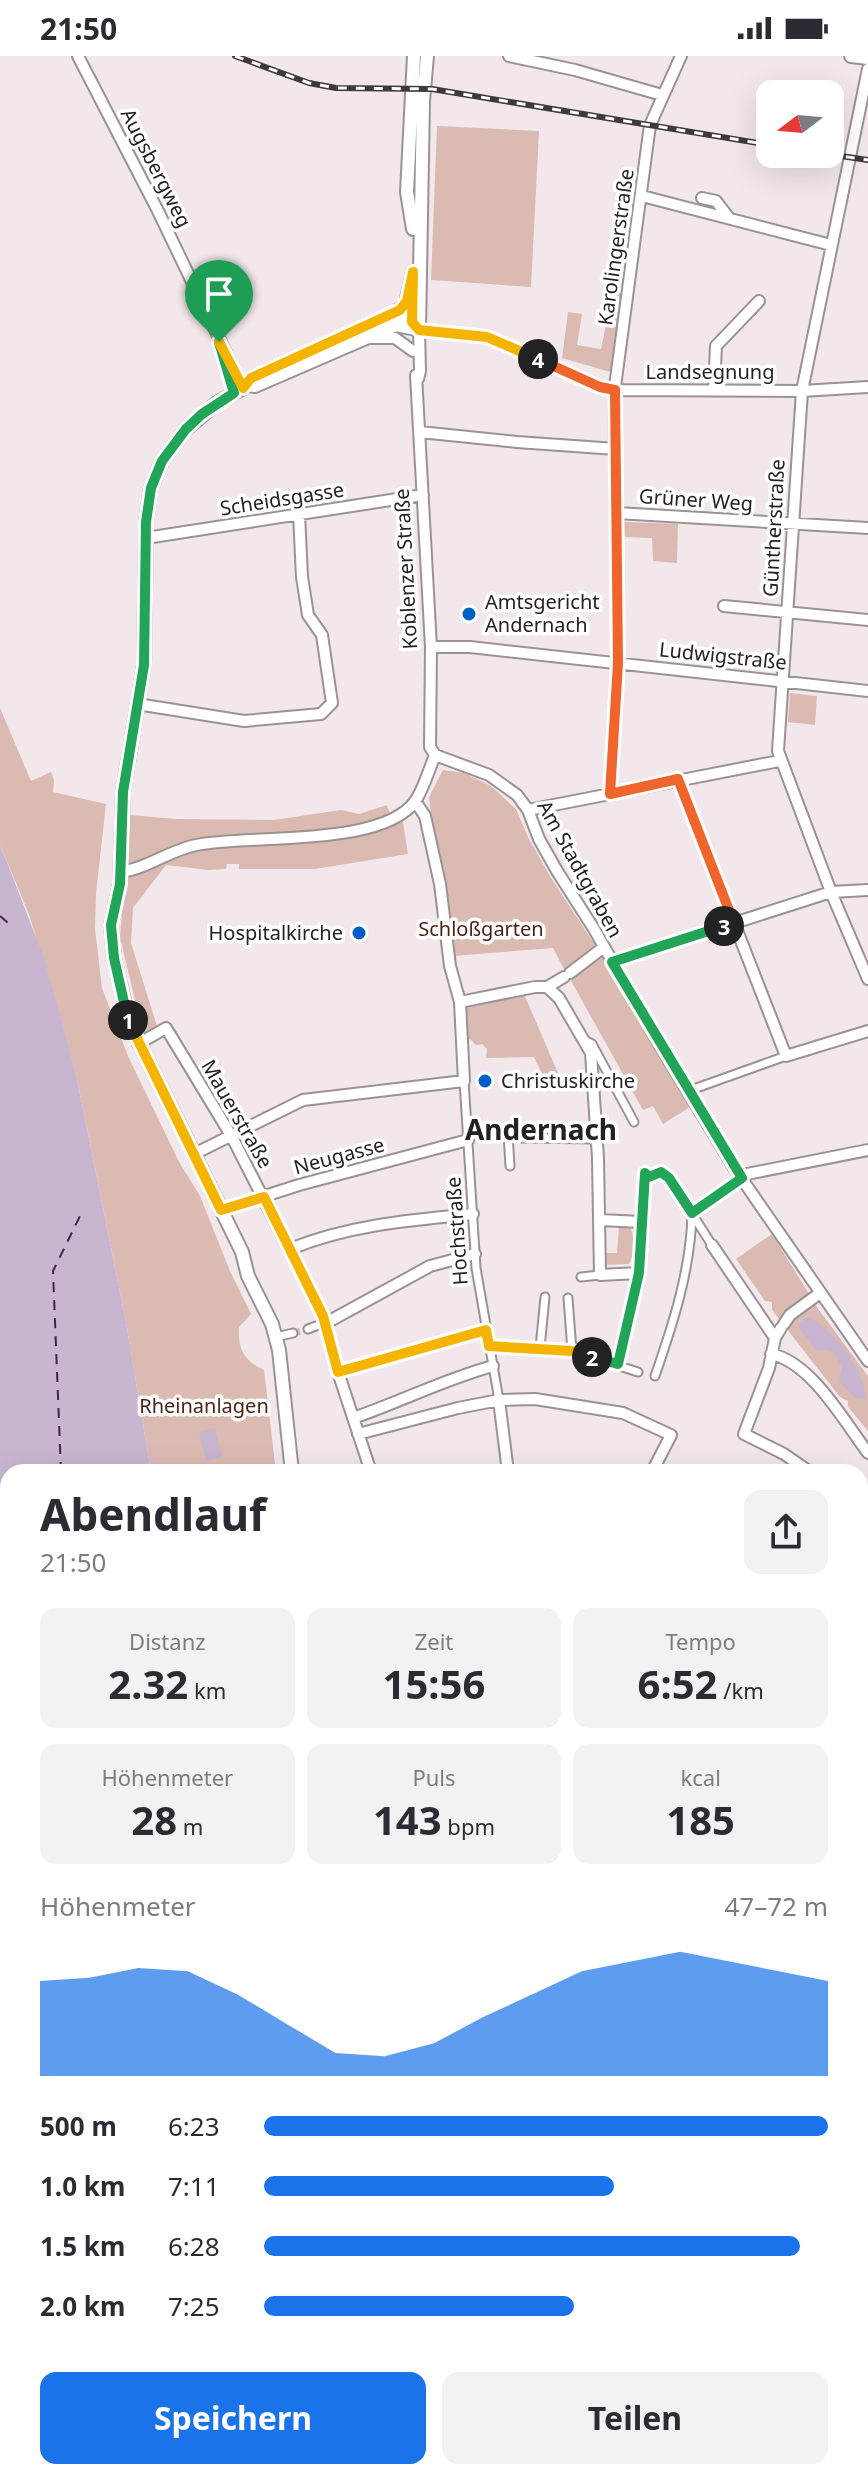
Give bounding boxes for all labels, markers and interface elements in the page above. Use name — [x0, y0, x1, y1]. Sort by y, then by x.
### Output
text: 21:50 — [40, 8, 117, 49]
north arrow — [756, 80, 844, 168]
map controls — [756, 80, 844, 168]
street label: Augsbergweg — [115, 104, 198, 232]
street label: Karolingerstraße — [591, 167, 640, 327]
pin — [185, 260, 253, 342]
icon: arrive — [197, 272, 241, 316]
pin: 4 — [518, 339, 558, 379]
text: 4 — [532, 344, 544, 374]
street label: Landsegnung — [646, 358, 774, 385]
street label: Güntherstraße — [756, 458, 791, 598]
street label: Scheidsgasse — [218, 475, 346, 522]
street label: Grüner Weg — [638, 482, 754, 517]
street label: Koblenzer Straße — [388, 488, 423, 650]
place label: Amtsgericht Andernach — [485, 588, 599, 638]
marker: Amtsgericht Andernach — [460, 605, 478, 623]
street label: Ludwigstraße — [658, 635, 788, 676]
street label: Am Stadtgraben — [532, 795, 629, 942]
pin: 3 — [704, 906, 744, 946]
text: 3 — [718, 911, 730, 941]
park label: Schloßgarten — [418, 915, 544, 942]
place label: Hospitalkirche — [209, 919, 343, 946]
marker: Hospitalkirche — [350, 924, 368, 942]
pin: 1 — [108, 1000, 148, 1040]
text: 1 — [122, 1005, 134, 1035]
street label: Mauerstraße — [195, 1055, 279, 1173]
place label: Christuskirche — [501, 1067, 635, 1094]
marker: Christuskirche — [476, 1072, 494, 1090]
district label: Andernach — [465, 1110, 617, 1148]
street label: Neugasse — [291, 1130, 387, 1181]
street label: Hochstraße — [439, 1176, 474, 1286]
pin: 2 — [572, 1337, 612, 1377]
text: 2 — [586, 1342, 598, 1372]
park label: Rheinanlagen — [139, 1392, 269, 1419]
text: Abendlauf — [40, 1484, 266, 1544]
button: share — [744, 1490, 828, 1574]
text: 21:50 — [40, 1544, 106, 1580]
text: Distanz — [129, 1626, 206, 1656]
text: Zeit — [415, 1626, 453, 1656]
text: Tempo — [665, 1626, 736, 1656]
text: 2.32 — [108, 1656, 188, 1711]
text: 15:56 — [383, 1656, 485, 1711]
text: 6:52 — [638, 1656, 717, 1711]
text: km — [188, 1675, 226, 1705]
text: /km — [717, 1675, 764, 1705]
text: Höhenmeter — [102, 1762, 233, 1792]
text: Puls — [412, 1762, 456, 1792]
text: kcal — [681, 1762, 721, 1792]
text: 28 — [131, 1792, 177, 1847]
text: 143 — [373, 1792, 442, 1847]
text: 185 — [666, 1792, 735, 1847]
text: m — [177, 1811, 203, 1841]
text: bpm — [442, 1811, 495, 1841]
text: Höhenmeter — [40, 1888, 196, 1924]
text: 47–72 m — [724, 1888, 828, 1924]
text: 500 m — [40, 2108, 117, 2144]
text: 6:23 — [168, 2108, 220, 2144]
text: 1.0 km — [40, 2168, 125, 2204]
text: 7:11 — [168, 2168, 220, 2204]
text: 1.5 km — [40, 2228, 125, 2264]
text: 6:28 — [168, 2228, 220, 2264]
text: 2.0 km — [40, 2288, 125, 2324]
text: 7:25 — [168, 2288, 220, 2324]
button: Speichern — [40, 2372, 426, 2464]
button: Teilen — [442, 2372, 828, 2464]

